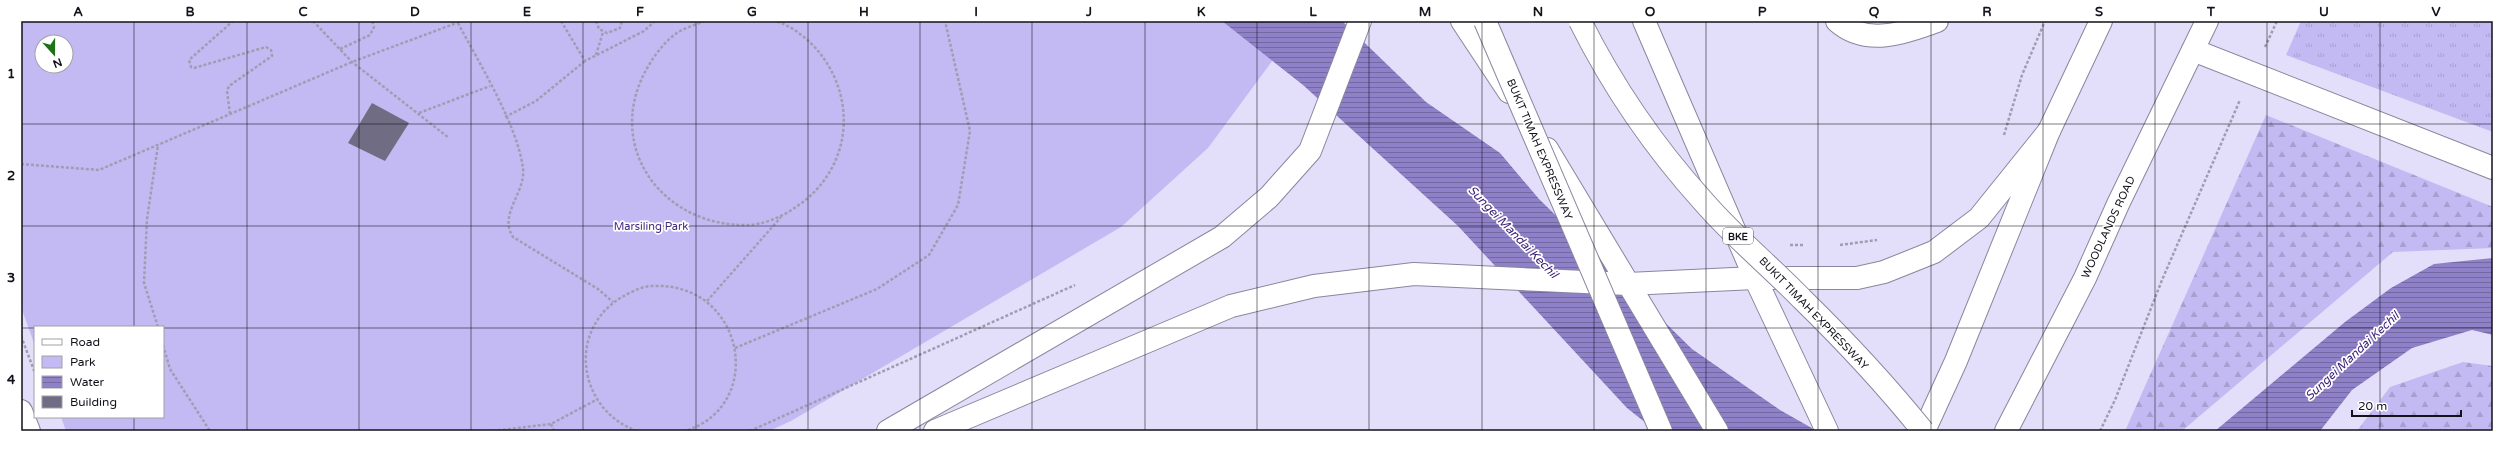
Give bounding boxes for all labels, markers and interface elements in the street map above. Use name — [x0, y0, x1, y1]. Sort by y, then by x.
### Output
text: A — [73, 4, 83, 20]
text: B — [185, 4, 195, 20]
text: C — [298, 4, 308, 20]
text: D — [410, 4, 420, 20]
text: E — [523, 4, 531, 20]
text: F — [636, 4, 644, 20]
text: G — [747, 4, 757, 20]
text: H — [859, 4, 869, 20]
text: I — [974, 4, 978, 20]
text: J — [1085, 4, 1092, 20]
text: K — [1197, 4, 1206, 20]
text: L — [1309, 4, 1317, 20]
text: M — [1419, 4, 1431, 20]
text: N — [1533, 4, 1543, 20]
text: O — [1645, 4, 1656, 20]
text: P — [1758, 4, 1767, 20]
text: Q — [1869, 4, 1880, 20]
text: R — [1982, 4, 1992, 20]
text: S — [2095, 4, 2103, 20]
text: T — [2206, 4, 2216, 20]
text: U — [2319, 4, 2329, 20]
text: V — [2431, 4, 2441, 20]
north arrow — [34, 34, 74, 74]
text: N — [51, 55, 64, 71]
text: 1 — [7, 66, 15, 82]
street label: BUKIT TIMAH EXPRESSWAY — [1504, 77, 1575, 222]
text: 2 — [7, 168, 15, 184]
street label: WOODLANDS ROAD — [2079, 174, 2138, 280]
water label: Sungei Mandai Kechil — [1465, 183, 1562, 283]
park label: Marsiling Park — [614, 220, 688, 233]
road number: BKE — [1723, 228, 1753, 244]
street label: BUKIT TIMAH EXPRESSWAY — [1756, 254, 1871, 372]
text: 3 — [7, 270, 15, 286]
water label: Sungei Mandai Kechil — [2302, 308, 2403, 403]
legend — [34, 326, 164, 418]
text: Road — [70, 335, 100, 349]
text: Park — [70, 355, 96, 369]
text: 4 — [7, 372, 16, 388]
text: Water — [70, 375, 105, 389]
scale bar — [2352, 392, 2461, 418]
text: Building — [70, 395, 117, 409]
text: 20 m — [2358, 399, 2387, 413]

